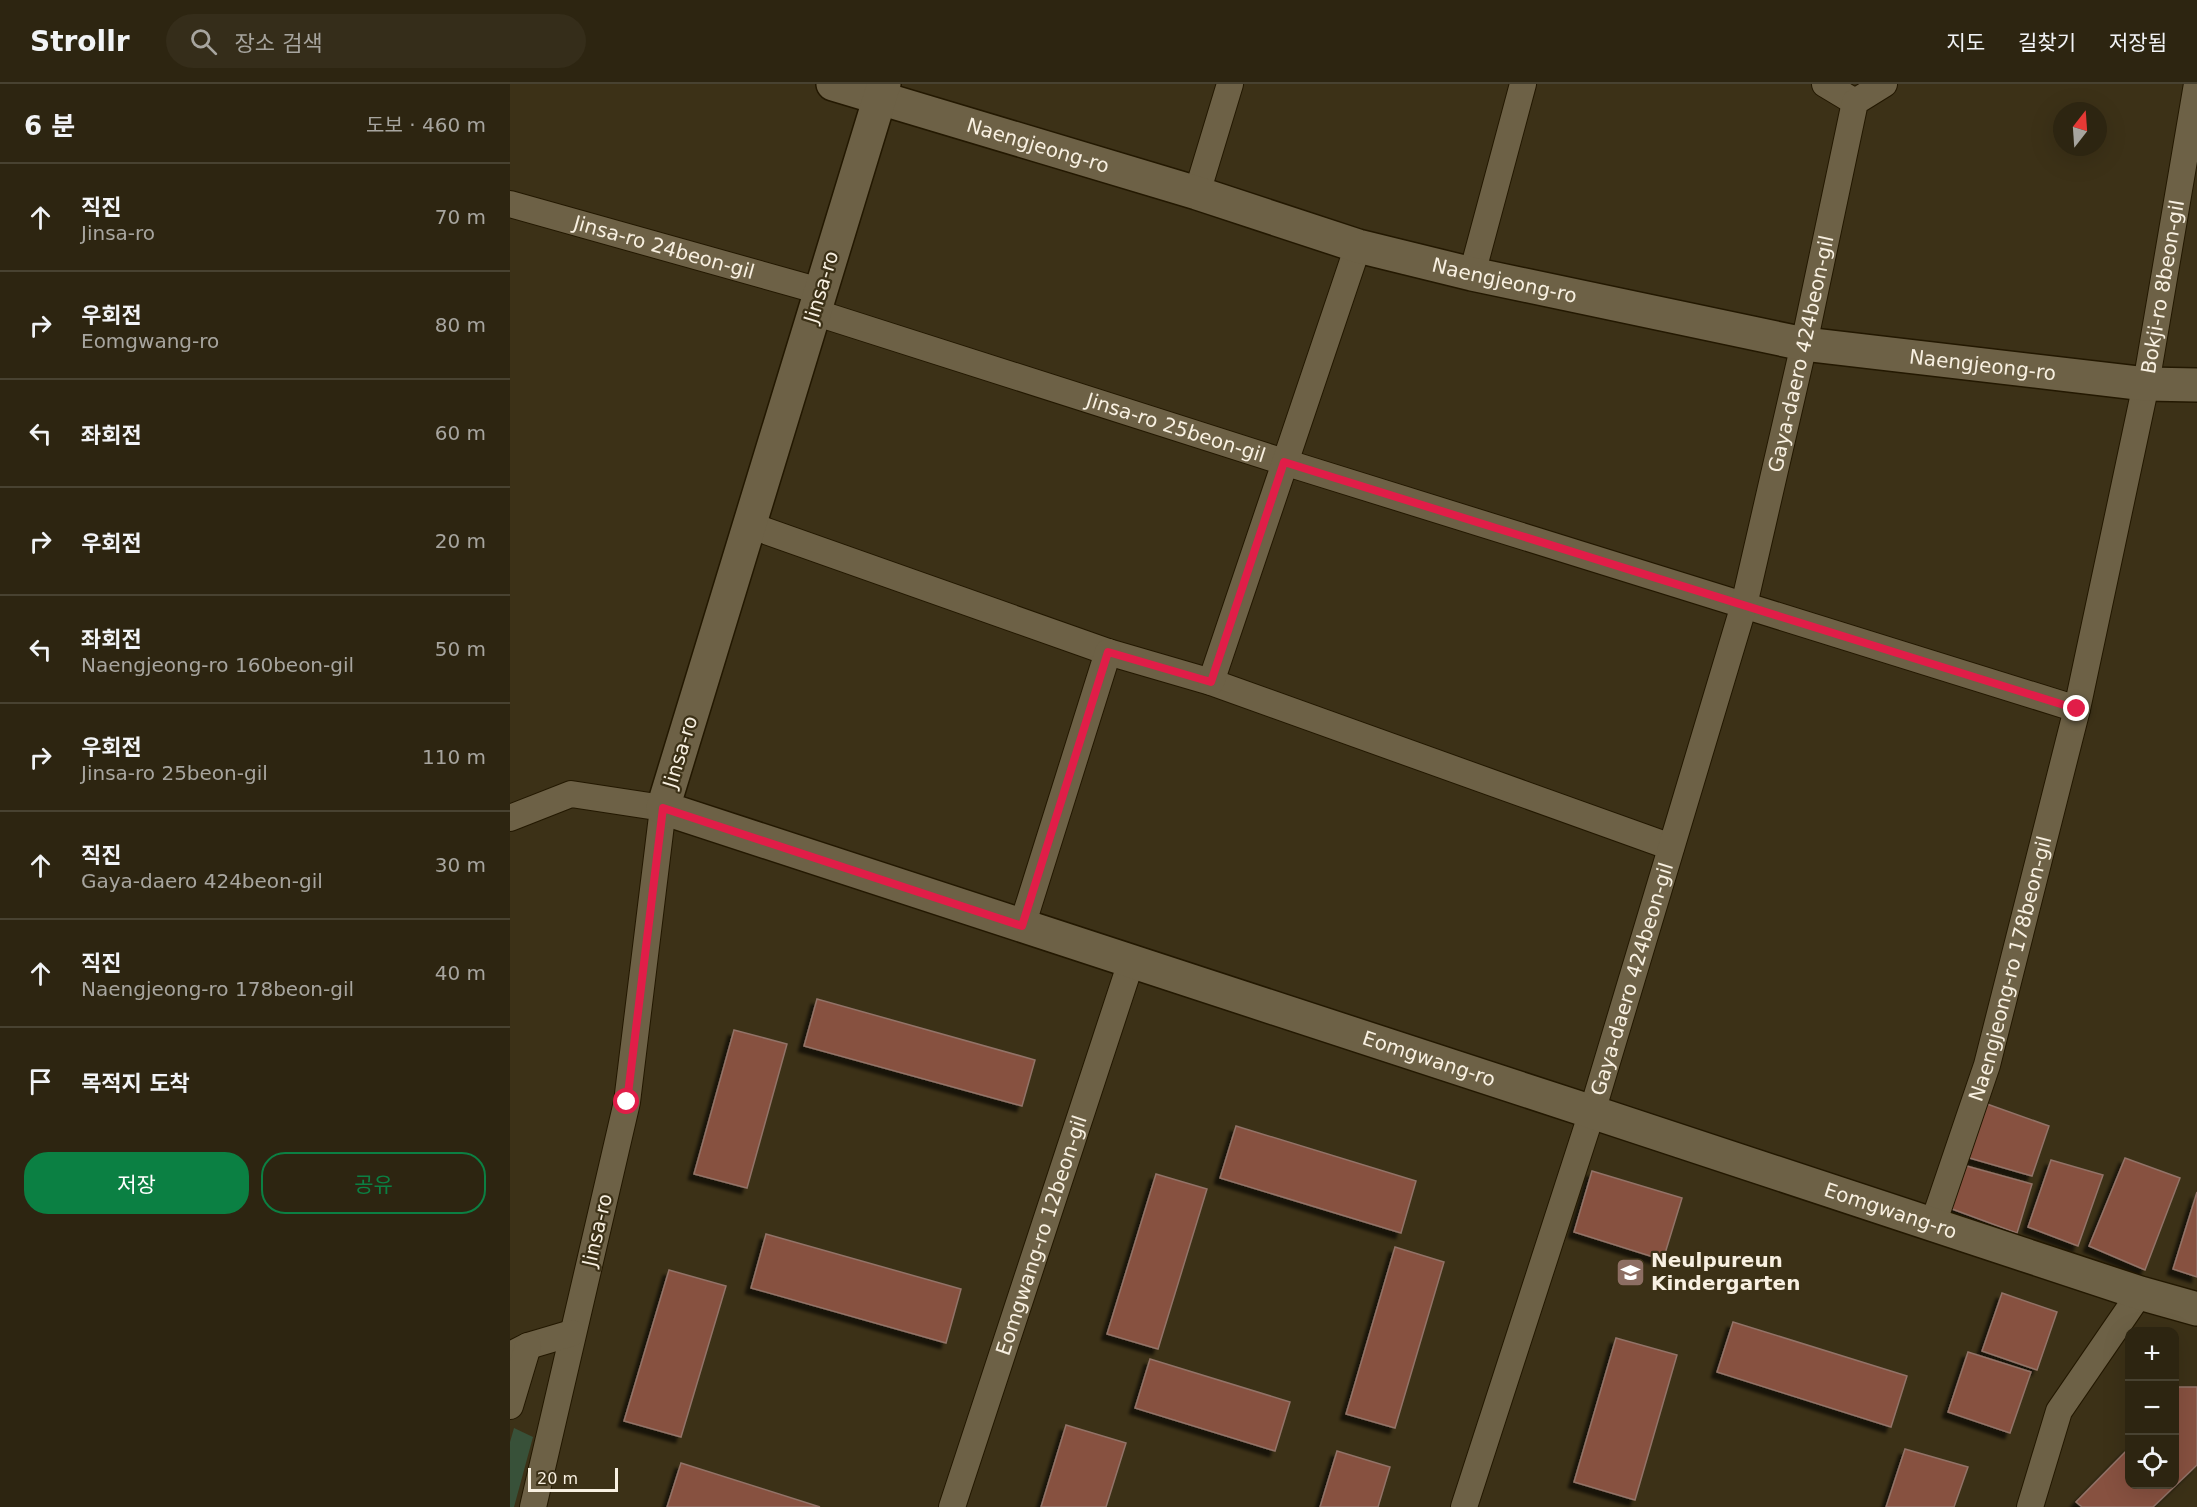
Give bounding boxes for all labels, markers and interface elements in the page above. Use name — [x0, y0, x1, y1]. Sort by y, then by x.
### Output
search box — [166, 14, 586, 68]
text: Strollr — [30, 25, 130, 58]
icon: search — [187, 25, 220, 58]
text: 장소 검색 — [235, 31, 323, 56]
text: 지도 — [1946, 31, 1985, 55]
text: 길찾기 — [2018, 31, 2076, 55]
text: 저장됨 — [2109, 31, 2167, 55]
north arrow — [2053, 102, 2107, 156]
text: 6 분 — [24, 111, 75, 141]
text: 도보 · 460 m — [366, 113, 486, 137]
street label: Naengjeong-ro — [964, 113, 1112, 178]
text: 직진 — [81, 195, 121, 220]
street label: Bokji-ro 8beon-gil — [2136, 198, 2189, 376]
icon: ahead — [24, 201, 57, 234]
text: 70 m — [435, 205, 486, 229]
street label: Jinsa-ro 24beon-gil — [569, 210, 757, 284]
text: Jinsa-ro — [81, 221, 155, 245]
street label: Gaya-daero 424beon-gil — [1763, 233, 1839, 475]
street label: Jinsa-ro — [798, 248, 843, 328]
street label: Naengjeong-ro — [1430, 253, 1579, 308]
text: 우회전 — [81, 303, 142, 328]
icon: right — [24, 309, 57, 342]
text: 80 m — [435, 313, 486, 337]
text: Eomgwang-ro — [81, 329, 219, 353]
street label: Naengjeong-ro — [1908, 344, 2057, 385]
street label: Jinsa-ro 25beon-gil — [1081, 387, 1269, 467]
icon: left — [24, 417, 57, 450]
text: 60 m — [435, 421, 486, 445]
text: 좌회전 — [81, 423, 142, 448]
icon: right — [24, 525, 57, 558]
text: 20 m — [435, 529, 486, 553]
text: 우회전 — [81, 531, 142, 556]
text: 좌회전 — [81, 627, 142, 652]
icon: left — [24, 633, 57, 666]
text: 50 m — [435, 637, 486, 661]
text: Naengjeong-ro 160beon-gil — [81, 653, 354, 677]
route end — [2063, 695, 2089, 721]
street label: Jinsa-ro — [657, 713, 702, 793]
text: 우회전 — [81, 735, 142, 760]
icon: right — [24, 741, 57, 774]
text: 110 m — [422, 745, 486, 769]
text: Jinsa-ro 25beon-gil — [81, 761, 268, 785]
street label: Naengjeong-ro 178beon-gil — [1964, 834, 2056, 1104]
text: 직진 — [81, 843, 121, 868]
icon: ahead — [24, 849, 57, 882]
text: 30 m — [435, 853, 486, 877]
street label: Gaya-daero 424beon-gil — [1586, 860, 1678, 1098]
text: Gaya-daero 424beon-gil — [81, 869, 323, 893]
text: 직진 — [81, 951, 121, 976]
icon: ahead — [24, 957, 57, 990]
text: 40 m — [435, 961, 486, 985]
text: Naengjeong-ro 178beon-gil — [81, 977, 354, 1001]
street label: Eomgwang-ro — [1360, 1026, 1499, 1092]
icon: arrive — [24, 1065, 57, 1098]
text: 목적지 도착 — [81, 1071, 190, 1096]
route start — [613, 1088, 639, 1114]
street label: Eomgwang-ro 12beon-gil — [991, 1112, 1092, 1358]
button: 저장 — [24, 1152, 249, 1214]
button: 공유 — [261, 1152, 486, 1214]
street label: Eomgwang-ro — [1821, 1178, 1960, 1244]
street label: Jinsa-ro — [577, 1191, 617, 1271]
place label: Neulpureun Kindergarten — [1651, 1248, 1800, 1295]
school or university icon: Neulpureun Kindergarten — [1614, 1256, 1646, 1288]
map controls — [2125, 1327, 2179, 1489]
button: + — [2125, 1327, 2179, 1381]
button: − — [2125, 1381, 2179, 1435]
button: locate — [2125, 1435, 2179, 1489]
scale bar — [528, 1465, 618, 1492]
text: 20 m — [537, 1469, 578, 1488]

